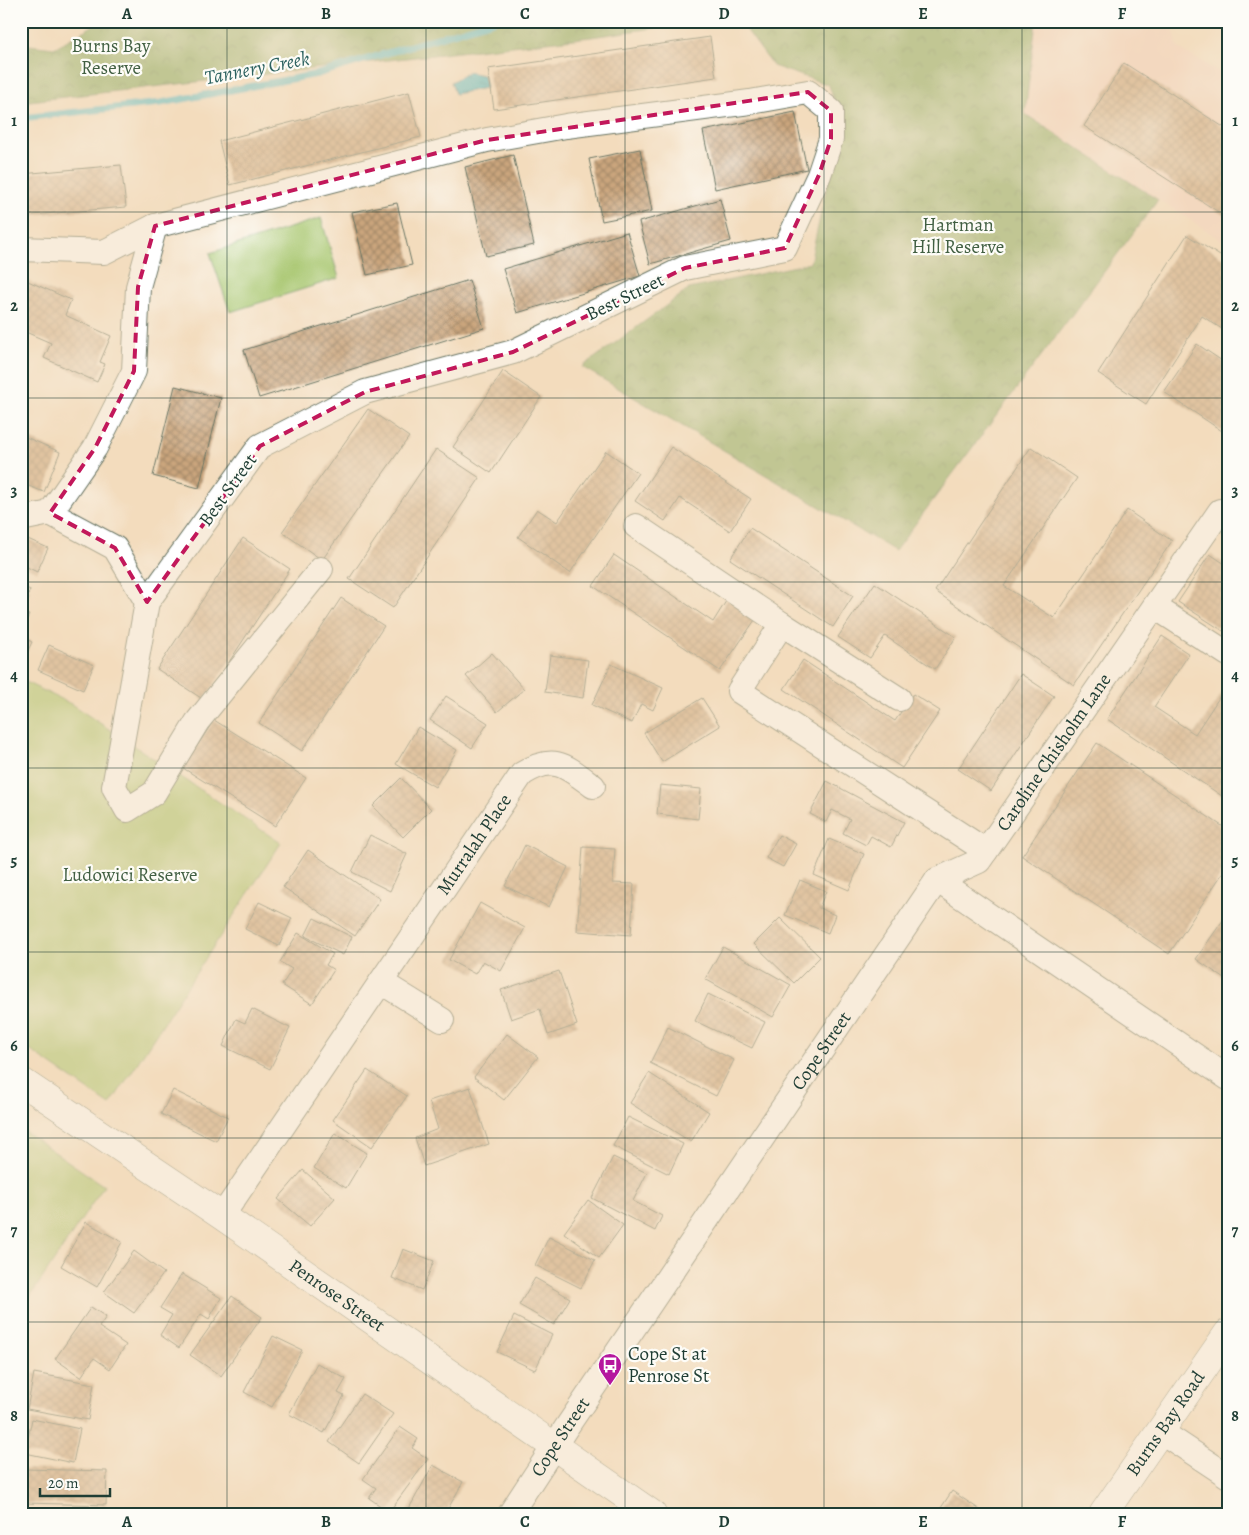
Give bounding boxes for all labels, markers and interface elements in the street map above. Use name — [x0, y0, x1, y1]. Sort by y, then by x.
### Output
text: A — [121, 3, 133, 25]
text: B — [321, 3, 331, 25]
text: C — [520, 3, 530, 25]
text: D — [718, 3, 730, 25]
text: E — [918, 3, 928, 25]
text: F — [1118, 3, 1127, 25]
park label: Burns Bay Reserve — [71, 33, 151, 81]
water label: Tannery Creek — [202, 45, 312, 91]
text: 1 — [11, 110, 17, 132]
text: 1 — [1232, 110, 1238, 132]
park label: Hartman Hill Reserve — [912, 212, 1004, 260]
street label: Best Street — [582, 267, 668, 327]
text: 2 — [10, 295, 18, 317]
text: 2 — [1231, 295, 1239, 317]
street label: Best Street — [193, 448, 263, 532]
text: 3 — [11, 480, 18, 502]
text: 3 — [1232, 480, 1239, 502]
text: 4 — [10, 665, 18, 687]
text: 4 — [1231, 665, 1239, 687]
street label: Caroline Chisholm Lane — [990, 668, 1117, 836]
street label: Murralah Place — [431, 789, 518, 900]
text: 5 — [11, 850, 18, 872]
text: 5 — [1232, 850, 1239, 872]
park label: Ludowici Reserve — [62, 862, 198, 888]
street label: Cope Street — [785, 1006, 857, 1095]
text: 6 — [10, 1035, 18, 1057]
text: 6 — [1231, 1035, 1239, 1057]
text: 7 — [11, 1220, 18, 1242]
text: 7 — [1232, 1220, 1239, 1242]
street label: Penrose Street — [284, 1253, 390, 1338]
place label: Cope St at Penrose St — [628, 1341, 709, 1389]
bus stop icon: Cope St at Penrose St — [597, 1352, 623, 1386]
street label: Burns Bay Road — [1120, 1365, 1211, 1481]
street label: Cope Street — [525, 1392, 596, 1482]
text: 8 — [10, 1405, 18, 1427]
text: 8 — [1231, 1405, 1239, 1427]
scale bar — [40, 1465, 110, 1497]
text: 20 m — [48, 1473, 79, 1493]
text: A — [121, 1511, 133, 1533]
text: B — [321, 1511, 331, 1533]
text: C — [520, 1511, 530, 1533]
text: D — [718, 1511, 730, 1533]
text: E — [918, 1511, 928, 1533]
text: F — [1118, 1511, 1127, 1533]

